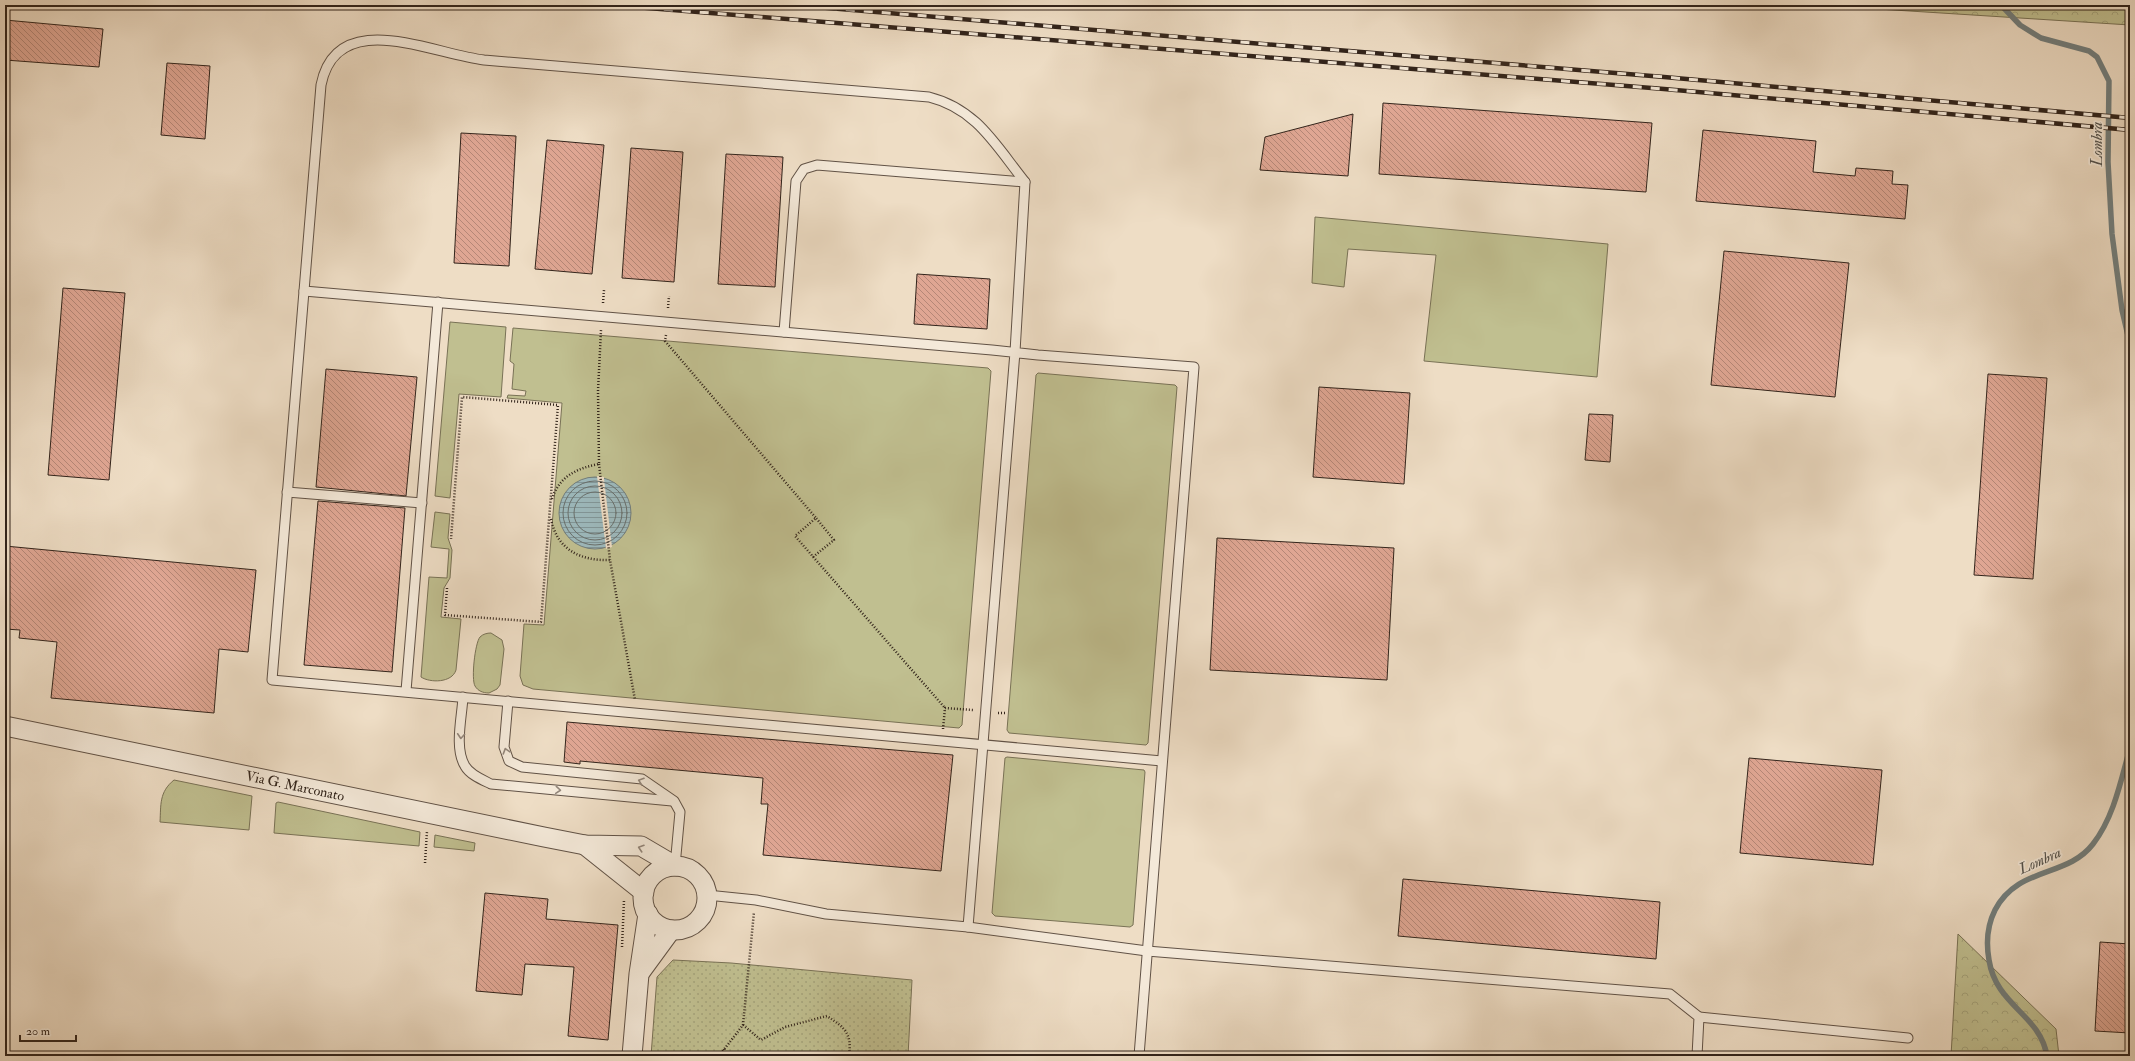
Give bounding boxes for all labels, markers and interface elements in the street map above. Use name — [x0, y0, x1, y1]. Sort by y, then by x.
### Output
water label: Lombra — [2088, 122, 2107, 167]
one-way arrow — [456, 733, 465, 739]
one-way arrow — [502, 748, 511, 755]
street label: Via G. Marconato — [244, 767, 346, 805]
one-way arrow — [637, 777, 644, 786]
one-way arrow — [555, 786, 561, 795]
water label: Lombra — [2015, 843, 2064, 879]
one-way arrow — [638, 844, 645, 853]
scale bar — [20, 1017, 76, 1043]
text: 20 m — [26, 1024, 51, 1039]

